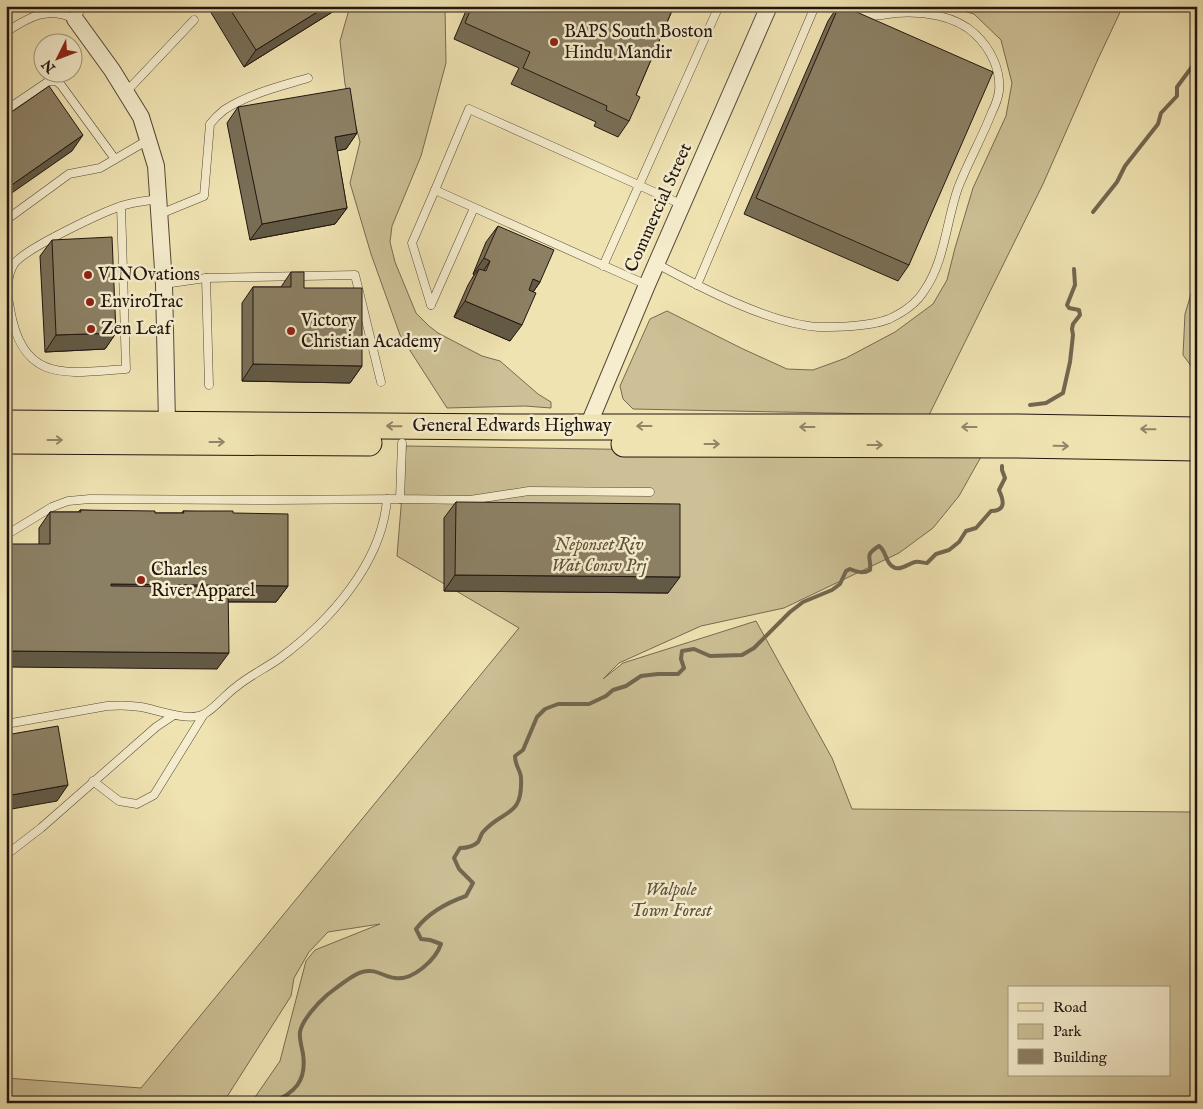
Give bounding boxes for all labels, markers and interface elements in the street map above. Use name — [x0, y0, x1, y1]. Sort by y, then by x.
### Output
place label: BAPS South Boston Hindu Mandir — [564, 21, 713, 65]
north arrow — [32, 32, 82, 82]
marker: BAPS South Boston Hindu Mandir — [548, 36, 560, 48]
text: N — [38, 56, 60, 77]
street label: Commercial Street — [620, 140, 698, 276]
place label: VINOvations — [97, 264, 200, 287]
marker: VINOvations — [82, 269, 94, 281]
place label: EnviroTrac — [100, 291, 183, 314]
marker: EnviroTrac — [84, 296, 96, 308]
place label: Victory Christian Academy — [300, 310, 442, 354]
place label: Zen Leaf — [101, 318, 174, 341]
marker: Zen Leaf — [85, 323, 97, 335]
marker: Victory Christian Academy — [285, 325, 297, 337]
street label: General Edwards Highway — [412, 415, 612, 438]
one-way arrow — [387, 421, 403, 431]
one-way arrow — [637, 421, 653, 431]
one-way arrow — [799, 422, 816, 432]
one-way arrow — [962, 422, 978, 432]
one-way arrow — [1140, 424, 1156, 434]
one-way arrow — [46, 435, 63, 445]
one-way arrow — [209, 437, 225, 447]
one-way arrow — [704, 439, 720, 449]
one-way arrow — [867, 440, 883, 449]
one-way arrow — [1053, 441, 1069, 451]
park label: Neponset Riv Wat Consv Prj — [551, 534, 649, 578]
place label: Charles River Apparel — [151, 559, 255, 603]
marker: Charles River Apparel — [135, 574, 147, 586]
park label: Walpole Town Forest — [630, 879, 713, 923]
legend — [1008, 986, 1170, 1076]
text: Road — [1053, 998, 1088, 1017]
text: Park — [1053, 1022, 1083, 1041]
text: Building — [1053, 1048, 1108, 1067]

